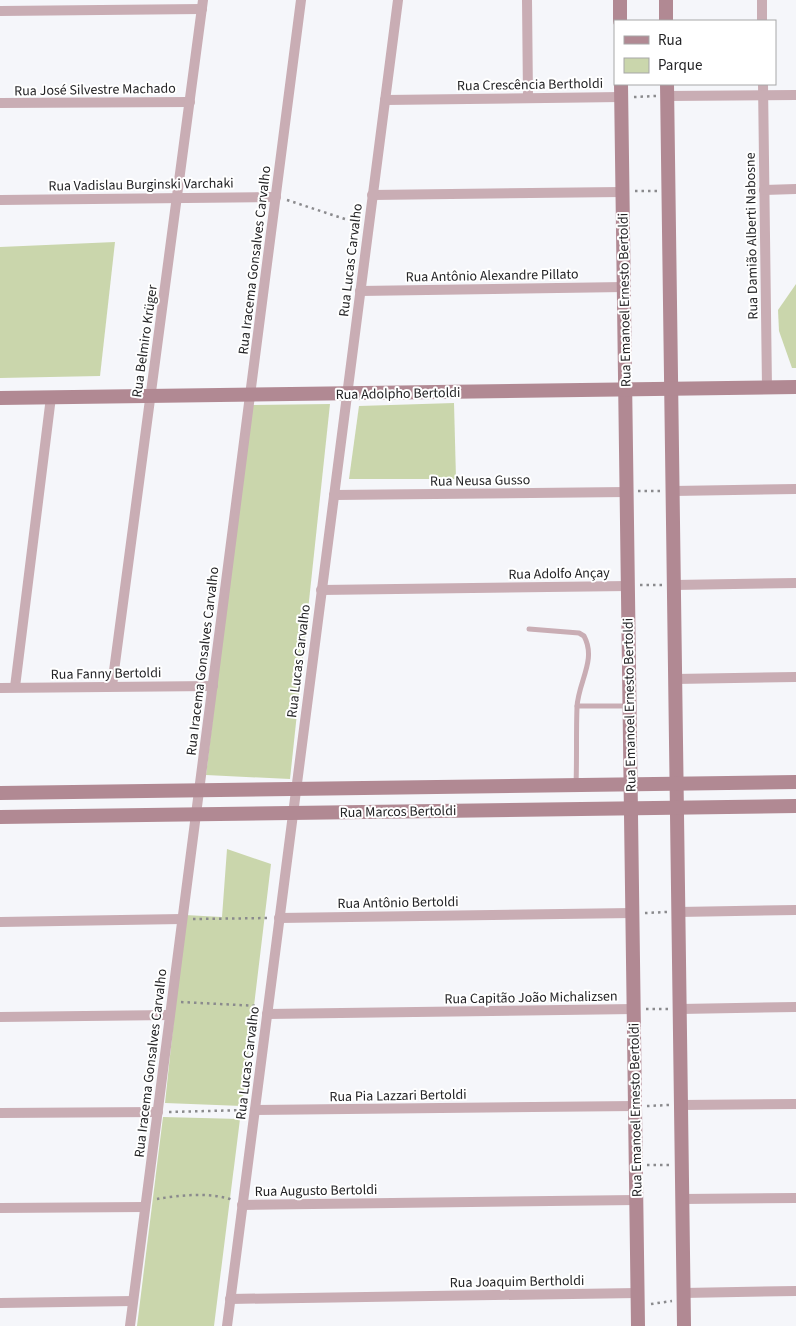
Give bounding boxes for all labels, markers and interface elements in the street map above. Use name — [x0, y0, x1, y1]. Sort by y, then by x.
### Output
legend — [614, 20, 776, 85]
text: Rua — [658, 30, 682, 51]
text: Parque — [658, 55, 702, 76]
street label: Rua Crescência Bertholdi — [457, 74, 603, 96]
street label: Rua José Silvestre Machado — [14, 79, 176, 101]
street label: Rua Damião Alberti Nabosne — [741, 152, 763, 320]
street label: Rua Iracema Gonsalves Carvalho — [233, 165, 276, 356]
street label: Rua Vadislau Burginski Varchaki — [48, 173, 234, 197]
street label: Rua Lucas Carvalho — [334, 202, 368, 318]
street label: Rua Emanoel Ernesto Bertoldi — [613, 213, 637, 387]
street label: Rua Antônio Alexandre Pillato — [405, 264, 579, 288]
street label: Rua Belmiro Krüger — [127, 283, 163, 399]
street label: Rua Adolpho Bertoldi — [336, 383, 461, 405]
street label: Rua Neusa Gusso — [430, 470, 530, 492]
street label: Rua Adolfo Ançay — [508, 563, 610, 585]
street label: Rua Iracema Gonsalves Carvalho — [181, 566, 224, 757]
street label: Rua Lucas Carvalho — [282, 603, 316, 719]
street label: Rua Emanoel Ernesto Bertoldi — [618, 618, 642, 792]
street label: Rua Fanny Bertoldi — [51, 663, 161, 685]
street label: Rua Marcos Bertoldi — [340, 801, 457, 823]
street label: Rua Antônio Bertoldi — [337, 892, 459, 914]
street label: Rua Iracema Gonsalves Carvalho — [129, 968, 172, 1159]
street label: Rua Capitão João Michalizsen — [444, 986, 618, 1010]
street label: Rua Lucas Carvalho — [231, 1005, 265, 1121]
street label: Rua Emanoel Ernesto Bertoldi — [624, 1023, 648, 1197]
street label: Rua Pia Lazzari Bertoldi — [329, 1085, 467, 1107]
street label: Rua Augusto Bertoldi — [255, 1180, 378, 1202]
street label: Rua Joaquim Bertholdi — [450, 1271, 584, 1293]

